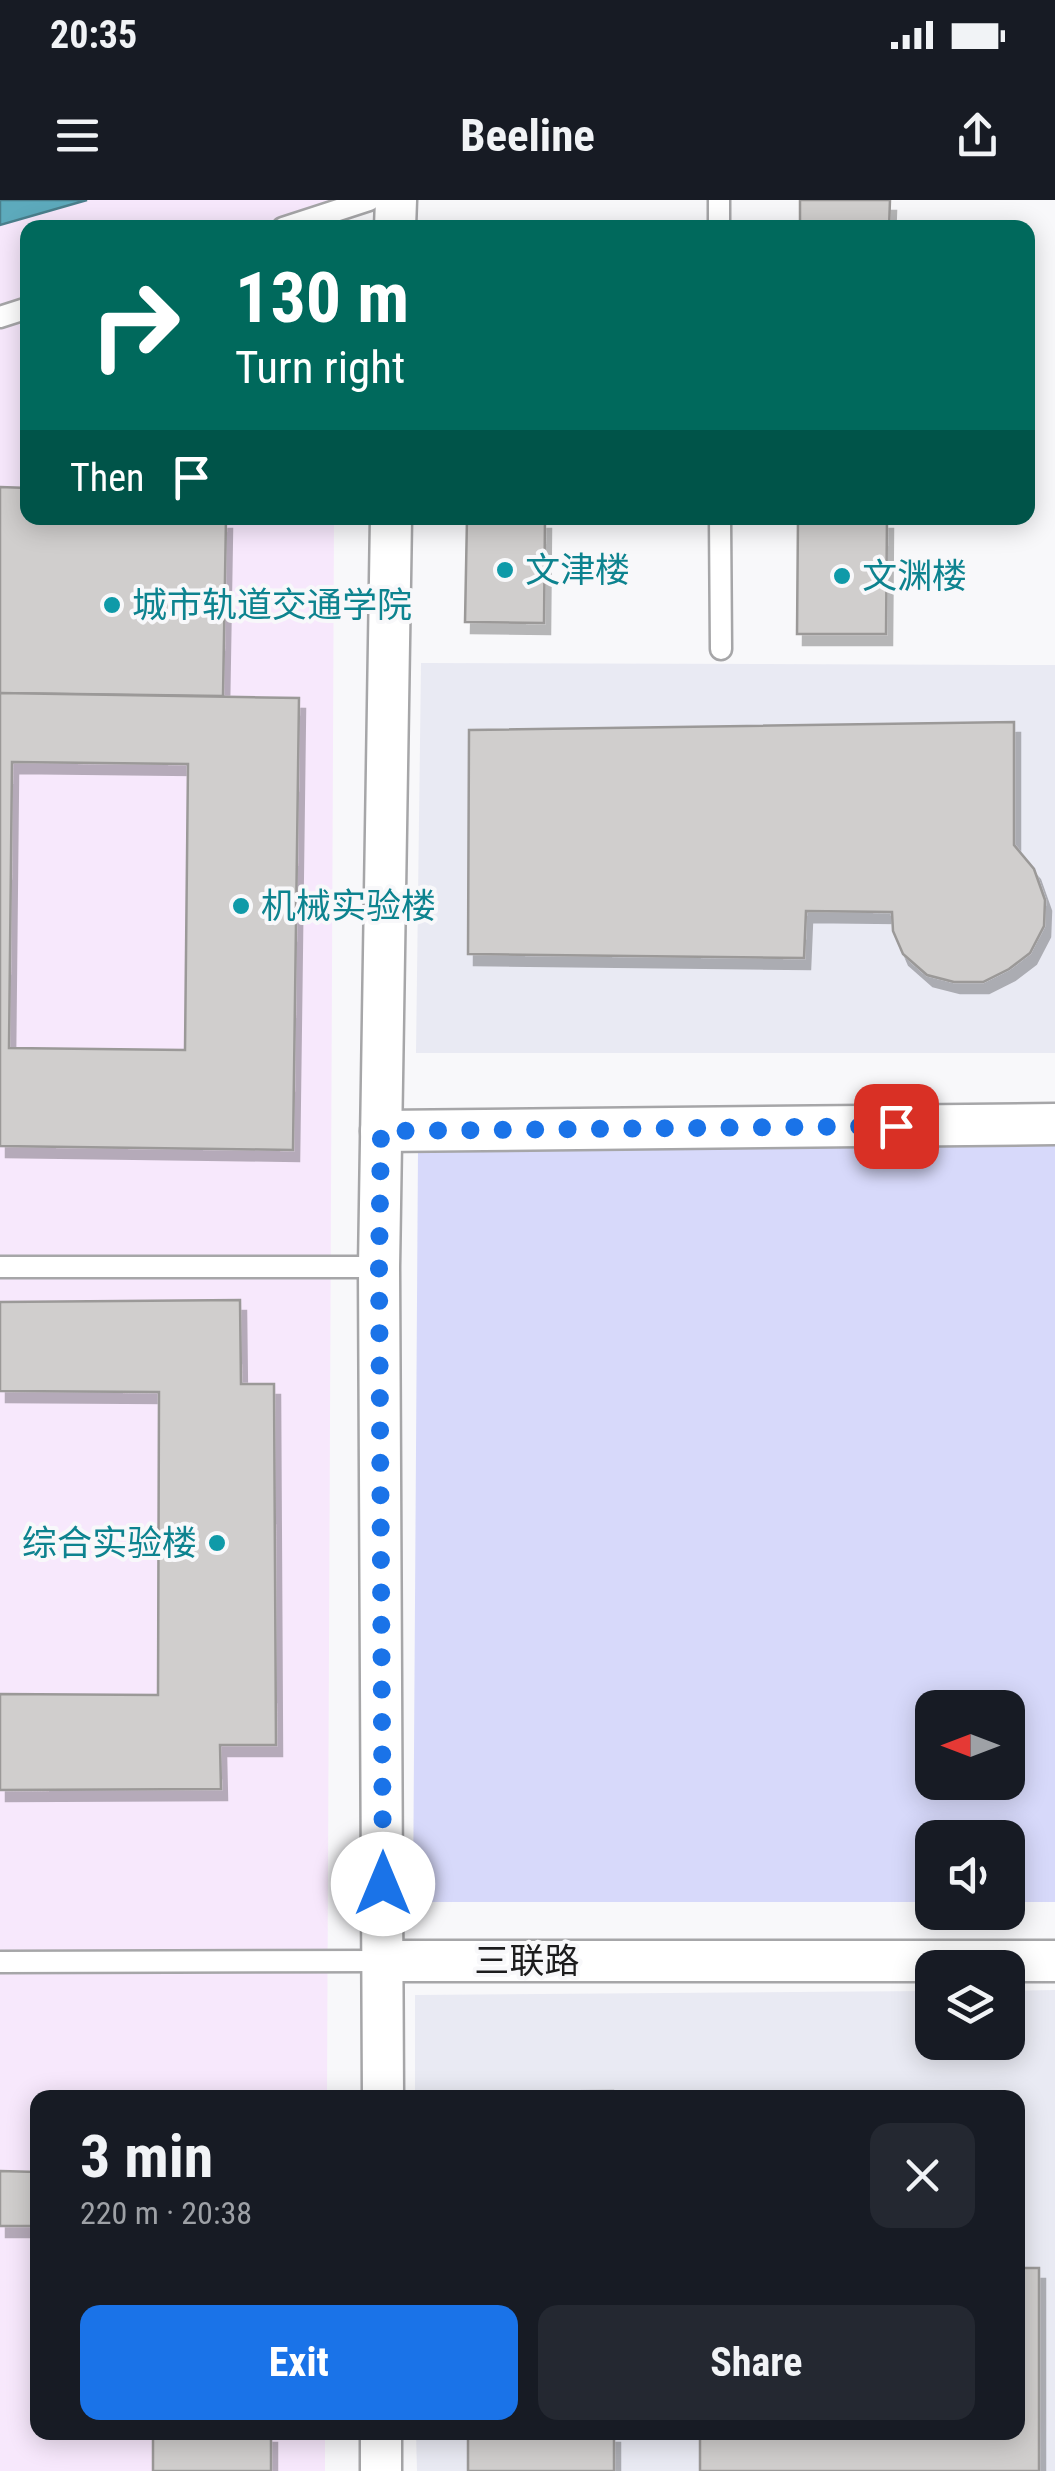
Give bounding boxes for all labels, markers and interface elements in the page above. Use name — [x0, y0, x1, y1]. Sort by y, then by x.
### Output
text: 20:35 — [50, 13, 137, 57]
icon: menu — [50, 108, 105, 163]
icon: share — [950, 108, 1005, 163]
text: Beeline — [460, 109, 595, 162]
text: 130 m — [235, 257, 409, 339]
icon: right — [70, 260, 200, 390]
text: Turn right — [235, 341, 405, 394]
icon: arrive — [164, 450, 219, 505]
text: Then — [70, 456, 144, 500]
place label: 文津楼 — [525, 550, 630, 591]
place label: 文渊楼 — [862, 556, 967, 597]
marker: 文津楼 — [494, 559, 516, 581]
marker: 文渊楼 — [831, 565, 853, 587]
place label: 城市轨道交通学院 — [132, 585, 412, 626]
marker: 城市轨道交通学院 — [101, 594, 123, 616]
place label: 机械实验楼 — [261, 886, 436, 927]
marker: 机械实验楼 — [230, 895, 252, 917]
pin — [854, 1084, 939, 1169]
icon: arrive — [869, 1099, 924, 1154]
place label: 综合实验楼 — [22, 1523, 197, 1564]
marker: 综合实验楼 — [206, 1532, 228, 1554]
north arrow — [915, 1690, 1025, 1800]
map controls — [915, 1690, 1025, 2060]
button: sound — [915, 1820, 1025, 1930]
position arrow — [331, 1832, 435, 1936]
street label: 三联路 — [474, 1941, 580, 1982]
button: layers — [915, 1950, 1025, 2060]
text: 3 min — [80, 2121, 213, 2192]
button: close — [870, 2123, 975, 2228]
text: 220 m · 20:38 — [80, 2194, 252, 2232]
button: Exit — [80, 2305, 518, 2420]
button: Share — [538, 2305, 975, 2420]

